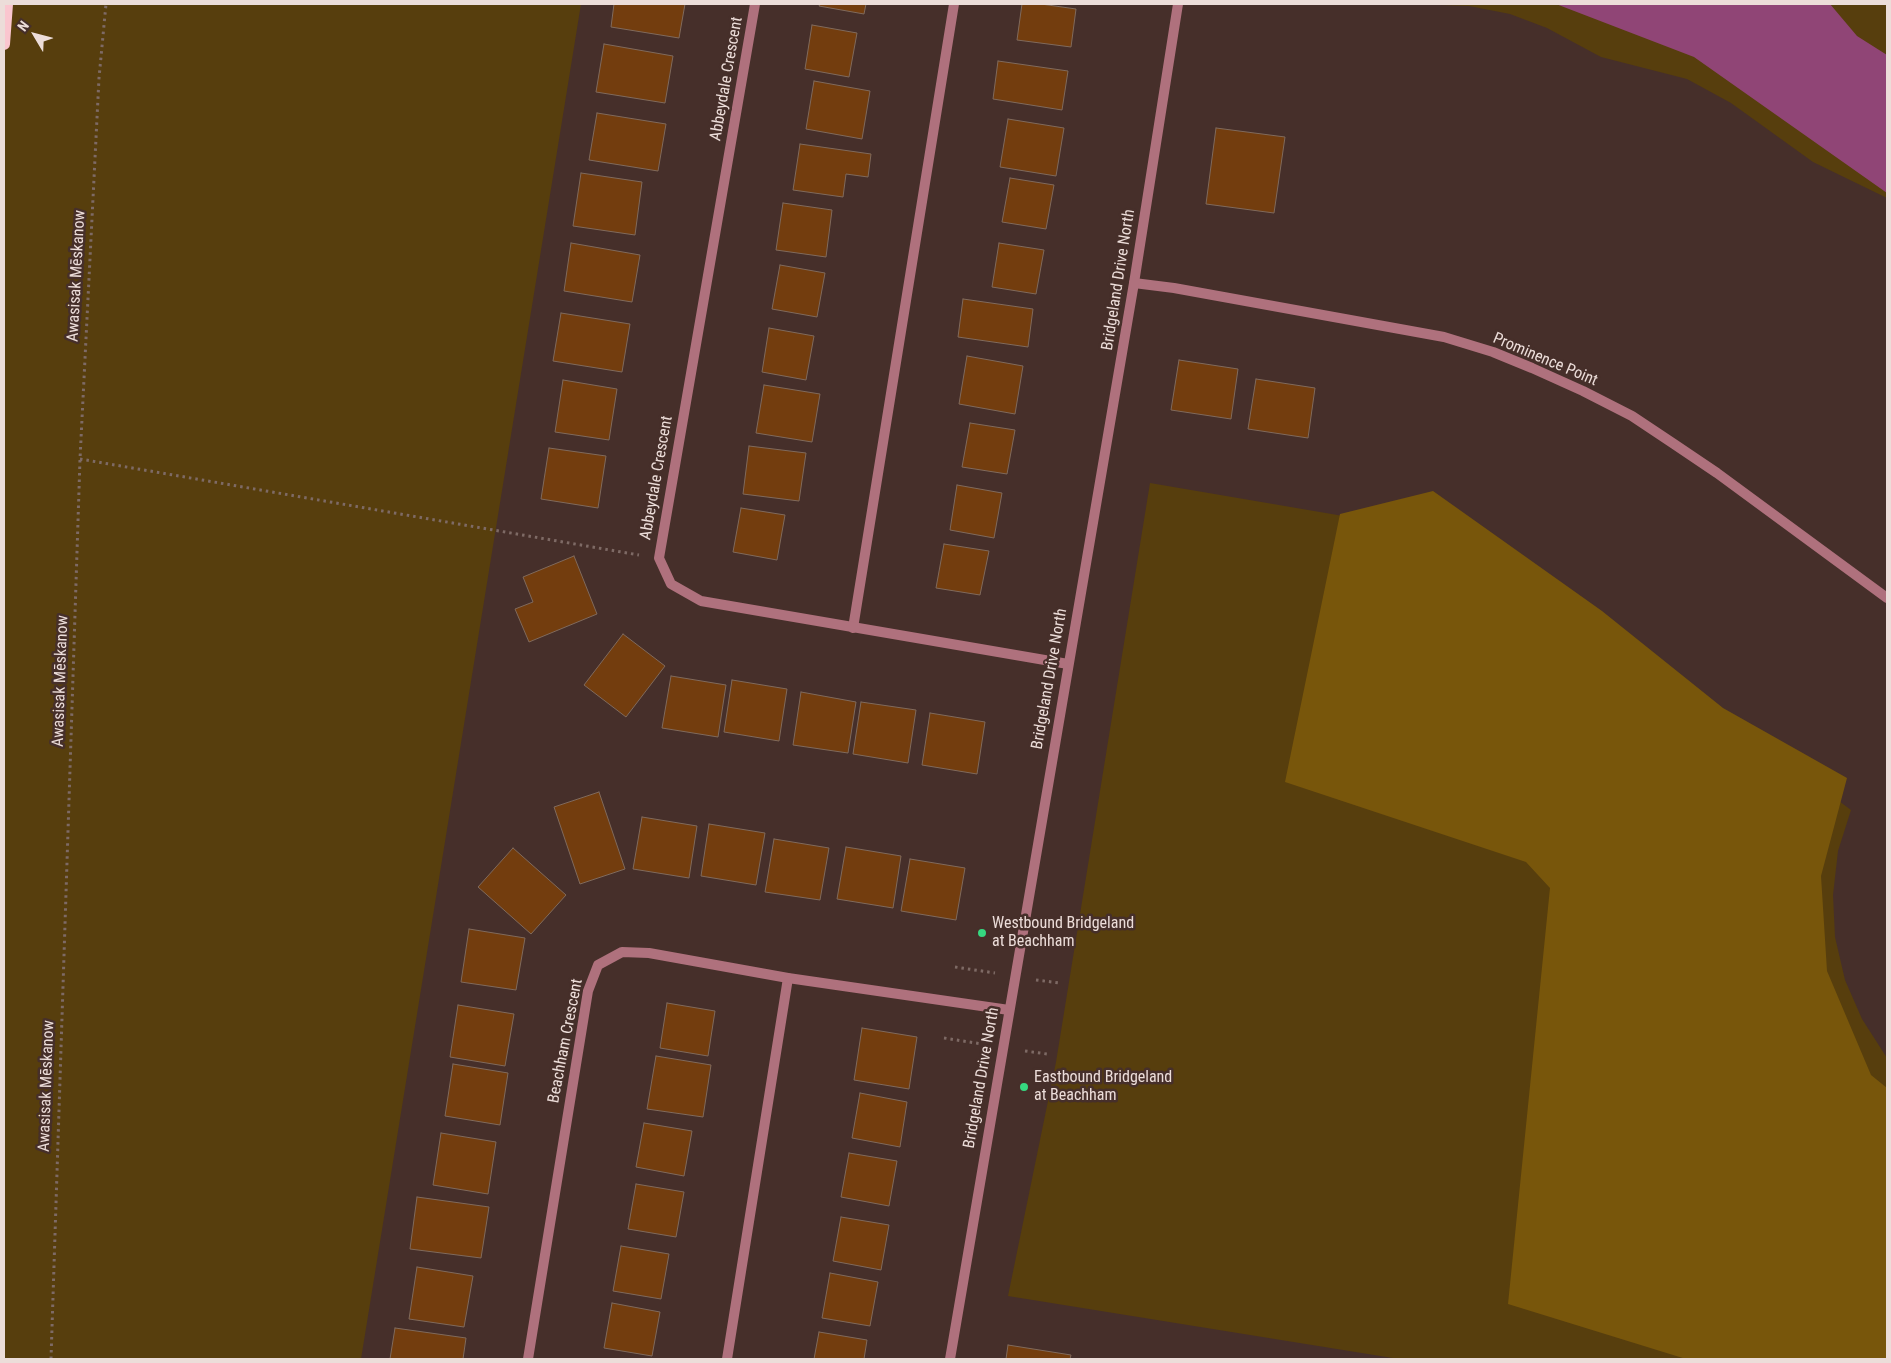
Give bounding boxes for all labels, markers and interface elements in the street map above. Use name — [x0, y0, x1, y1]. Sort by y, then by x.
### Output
north arrow — [10, 10, 60, 60]
street label: Abbeydale Crescent — [707, 16, 747, 142]
text: N — [14, 18, 32, 34]
street label: Bridgeland Drive North — [1098, 208, 1140, 352]
street label: Awasisak Mēskanow — [64, 210, 90, 342]
street label: Prominence Point — [1490, 329, 1600, 391]
street label: Abbeydale Crescent — [637, 415, 677, 541]
street label: Bridgeland Drive North — [1028, 607, 1072, 751]
street label: Awasisak Mēskanow — [49, 615, 73, 747]
place label: Westbound Bridgeland at Beachham — [992, 914, 1134, 952]
marker: Westbound Bridgeland at Beachham — [976, 927, 988, 939]
street label: Beachham Crescent — [545, 977, 587, 1105]
street label: Bridgeland Drive North — [960, 1006, 1004, 1150]
street label: Awasisak Mēskanow — [35, 1020, 59, 1152]
place label: Eastbound Bridgeland at Beachham — [1034, 1068, 1172, 1106]
marker: Eastbound Bridgeland at Beachham — [1018, 1081, 1030, 1093]

